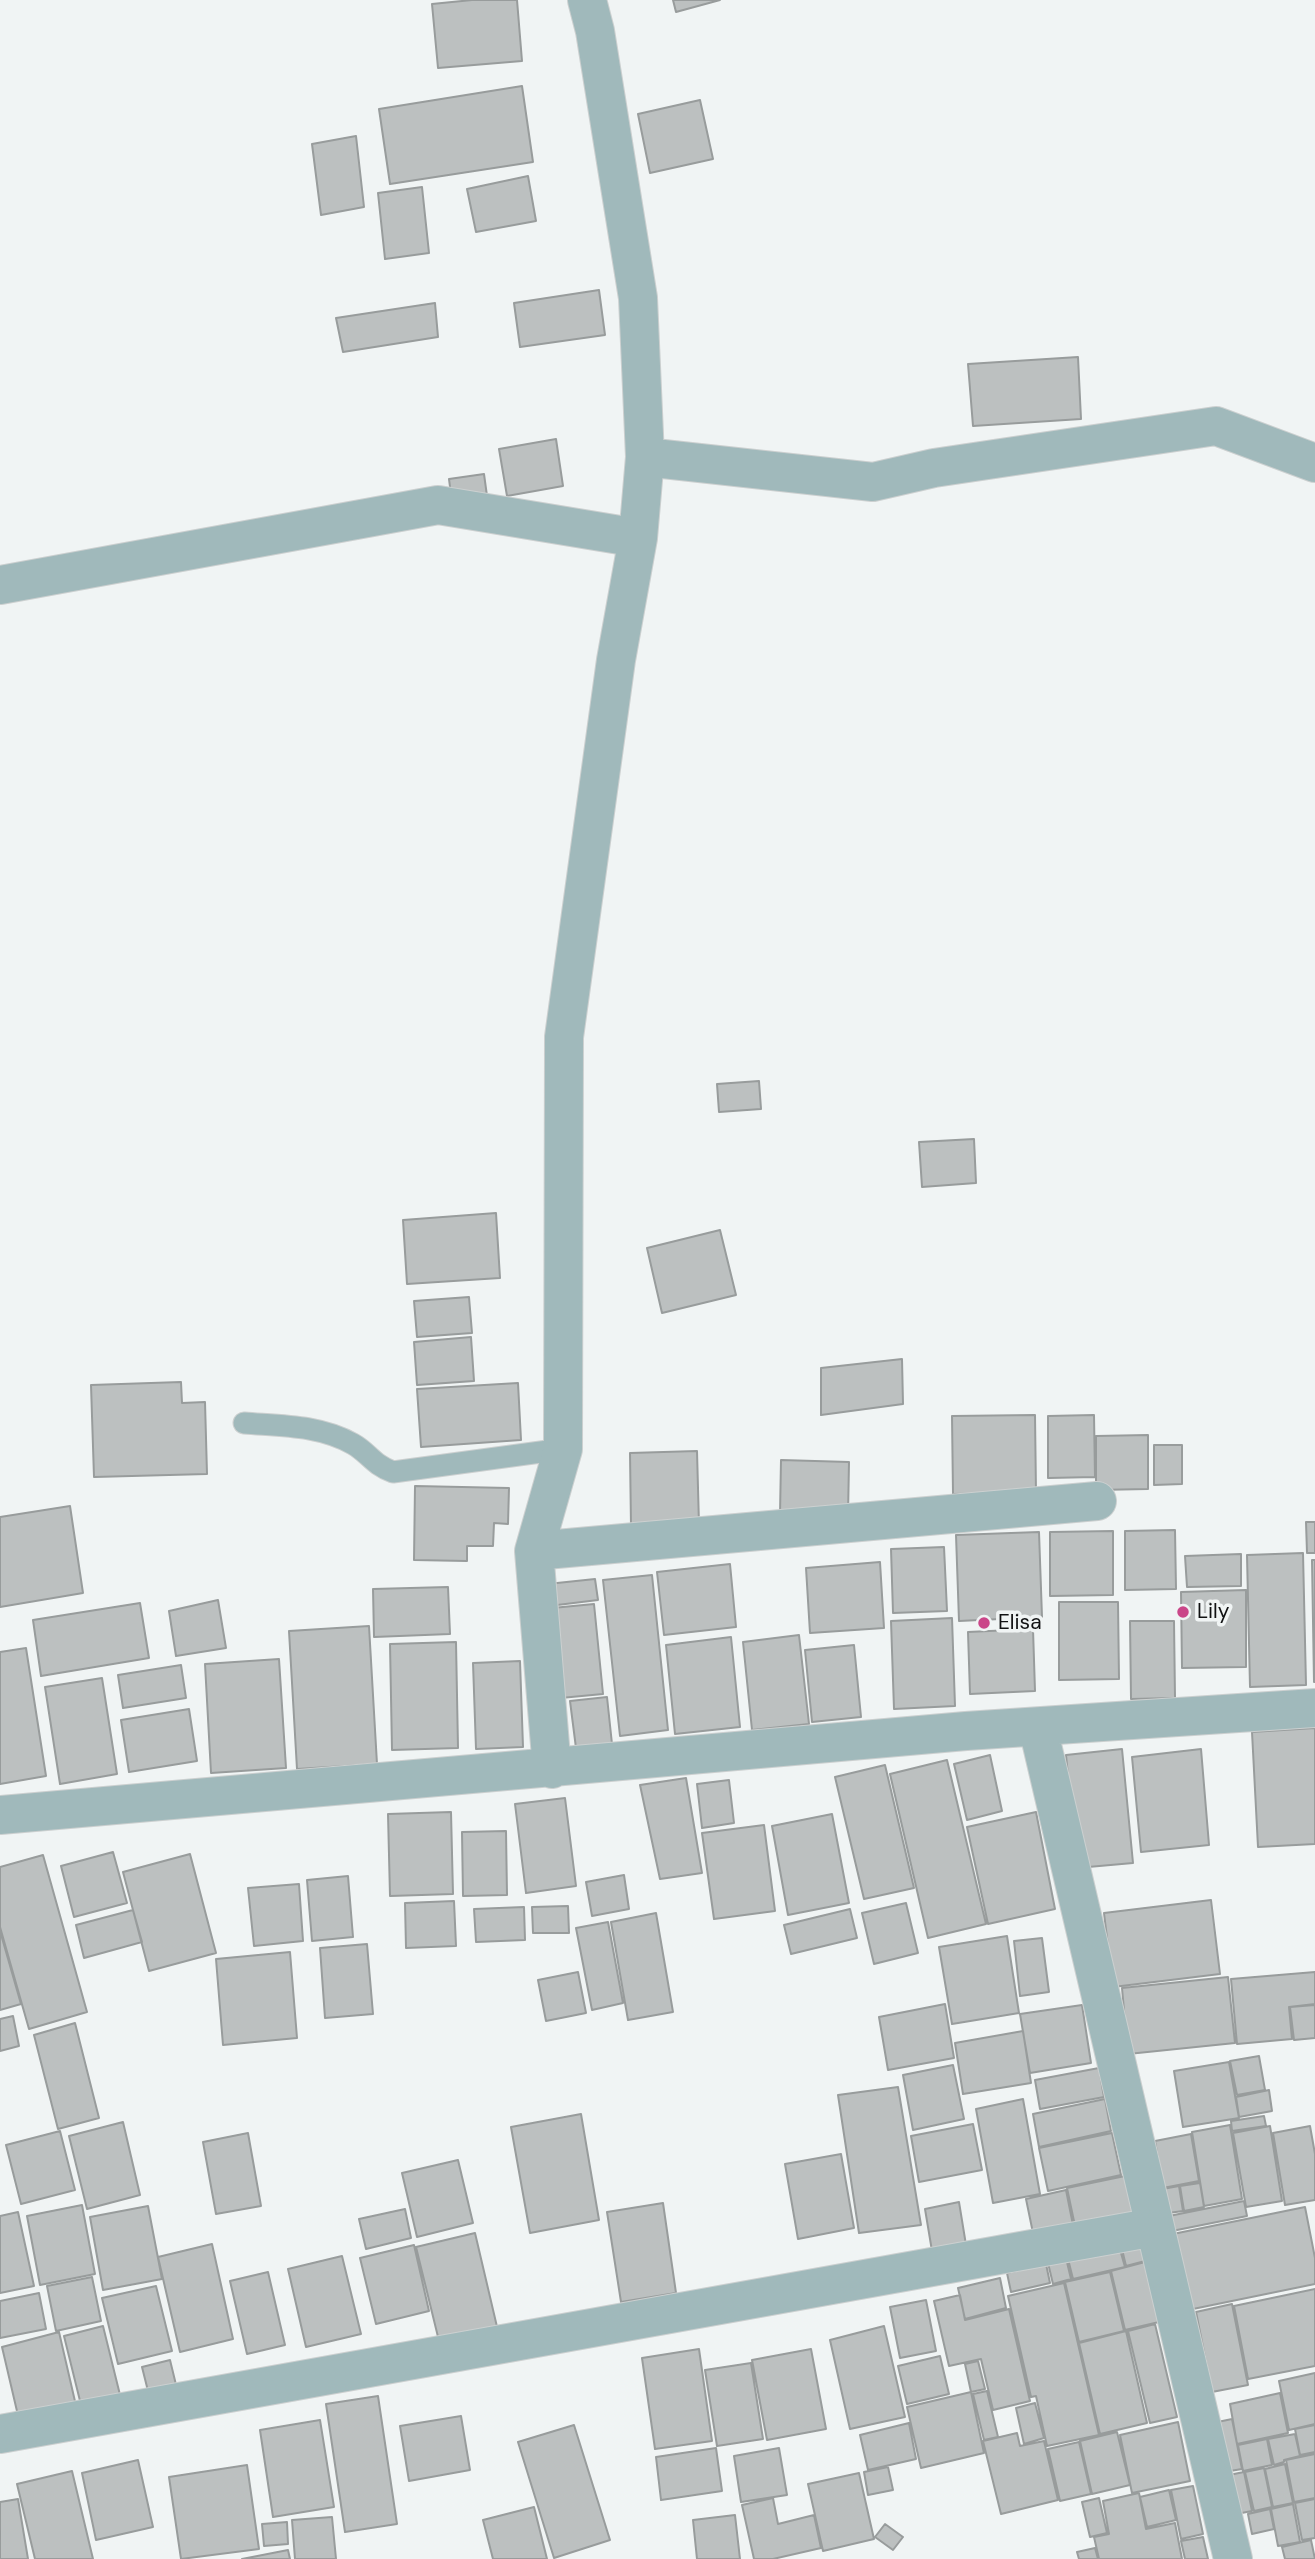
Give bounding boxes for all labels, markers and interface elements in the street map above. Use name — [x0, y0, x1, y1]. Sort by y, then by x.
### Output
place label: Lily — [1197, 1599, 1229, 1625]
marker: Lily — [1175, 1604, 1191, 1620]
place label: Elisa — [998, 1610, 1042, 1636]
marker: Elisa — [976, 1615, 992, 1631]

